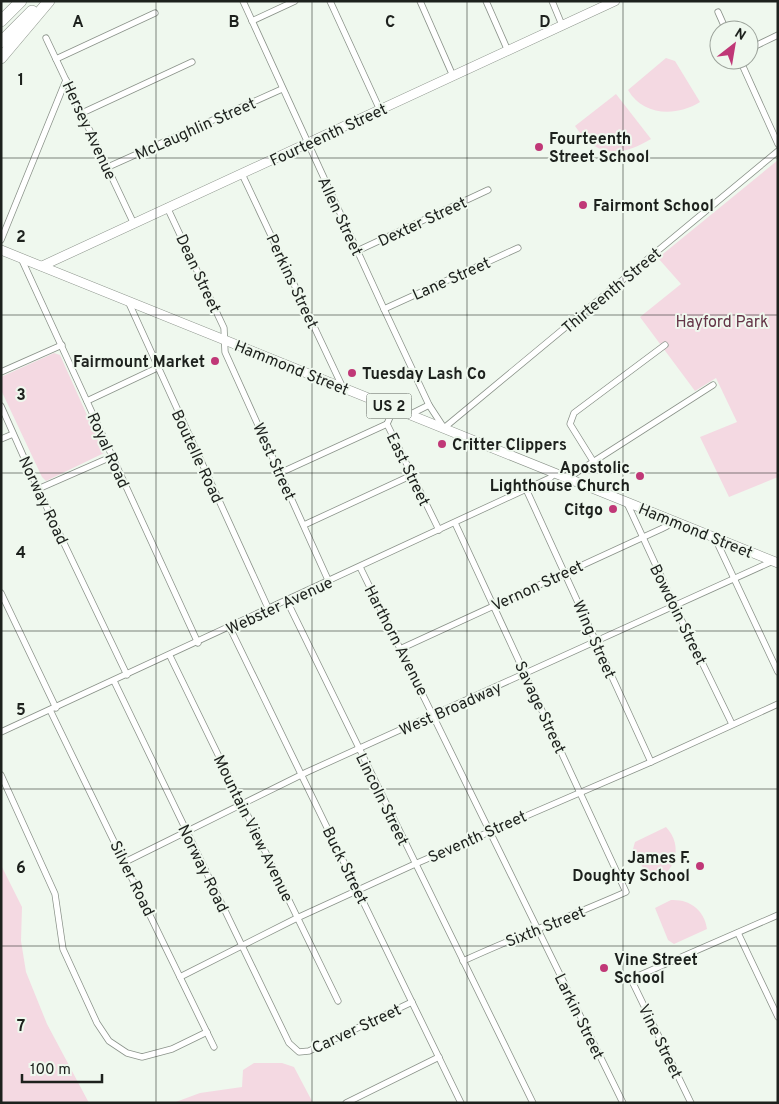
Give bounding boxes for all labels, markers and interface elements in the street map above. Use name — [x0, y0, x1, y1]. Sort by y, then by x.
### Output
text: A — [72, 13, 84, 33]
text: B — [228, 13, 240, 33]
text: C — [385, 13, 395, 33]
text: D — [539, 13, 551, 33]
north arrow — [709, 20, 759, 70]
text: N — [731, 25, 749, 45]
text: 1 — [18, 71, 24, 91]
street label: Hersey Avenue — [57, 78, 120, 183]
street label: McLaughlin Street — [132, 94, 259, 165]
street label: Fourteenth Street — [267, 100, 391, 172]
place label: Fourteenth Street School — [549, 130, 649, 168]
marker: Fourteenth Street School — [533, 141, 545, 153]
street label: Allen Street — [312, 174, 366, 260]
street label: Dexter Street — [375, 194, 470, 252]
place label: Fairmont School — [593, 197, 714, 217]
marker: Fairmont School — [577, 199, 589, 211]
text: 2 — [16, 228, 26, 248]
street label: Dean Street — [170, 231, 224, 316]
street label: Perkins Street — [261, 231, 322, 332]
street label: Thirteenth Street — [558, 244, 666, 339]
street label: Lane Street — [410, 254, 494, 306]
park label: Hayford Park — [676, 313, 768, 333]
street label: Hammond Street — [231, 337, 351, 401]
place label: Fairmount Market — [73, 353, 205, 373]
marker: Fairmount Market — [209, 355, 221, 367]
place label: Tuesday Lash Co — [362, 365, 486, 385]
marker: Tuesday Lash Co — [346, 367, 358, 379]
text: 3 — [16, 386, 26, 406]
road number: US 2 — [366, 394, 412, 418]
street label: Boutelle Road — [166, 407, 227, 507]
street label: Royal Road — [82, 410, 133, 492]
street label: West Street — [247, 420, 299, 504]
street label: East Street — [381, 430, 434, 510]
place label: Critter Clippers — [452, 436, 567, 456]
marker: Critter Clippers — [436, 438, 448, 450]
street label: Norway Road — [13, 453, 71, 548]
place label: Apostolic Lighthouse Church — [490, 459, 630, 497]
marker: Apostolic Lighthouse Church — [634, 470, 646, 482]
street label: Hammond Street — [635, 500, 755, 564]
place label: Citgo — [564, 501, 603, 521]
marker: Citgo — [607, 503, 619, 515]
text: 4 — [16, 544, 26, 564]
street label: Vernon Street — [489, 557, 587, 617]
street label: Bowdoin Street — [644, 561, 710, 668]
street label: Webster Avenue — [223, 573, 336, 640]
street label: Harthorn Avenue — [359, 582, 432, 700]
street label: Wing Street — [567, 598, 619, 682]
street label: Savage Street — [509, 658, 569, 757]
street label: West Broadway — [397, 678, 505, 741]
text: 5 — [16, 701, 26, 721]
street label: Lincoln Street — [350, 750, 412, 849]
street label: Mountain View Avenue — [208, 752, 297, 906]
street label: Seventh Street — [425, 807, 530, 868]
street label: Norway Road — [172, 822, 232, 916]
street label: Buck Street — [317, 824, 372, 908]
street label: Silver Road — [104, 838, 158, 920]
place label: James F. Doughty School — [572, 849, 690, 887]
text: 6 — [16, 859, 26, 879]
marker: James F. Doughty School — [694, 860, 706, 872]
street label: Sixth Street — [503, 903, 589, 953]
place label: Vine Street School — [614, 951, 698, 989]
marker: Vine Street School — [598, 962, 610, 974]
street label: Larkin Street — [549, 971, 608, 1063]
street label: Carver Street — [309, 1000, 405, 1059]
street label: Vine Street — [633, 1001, 686, 1082]
text: 7 — [17, 1017, 25, 1037]
scale bar — [22, 1052, 102, 1084]
text: 100 m — [30, 1061, 71, 1080]

